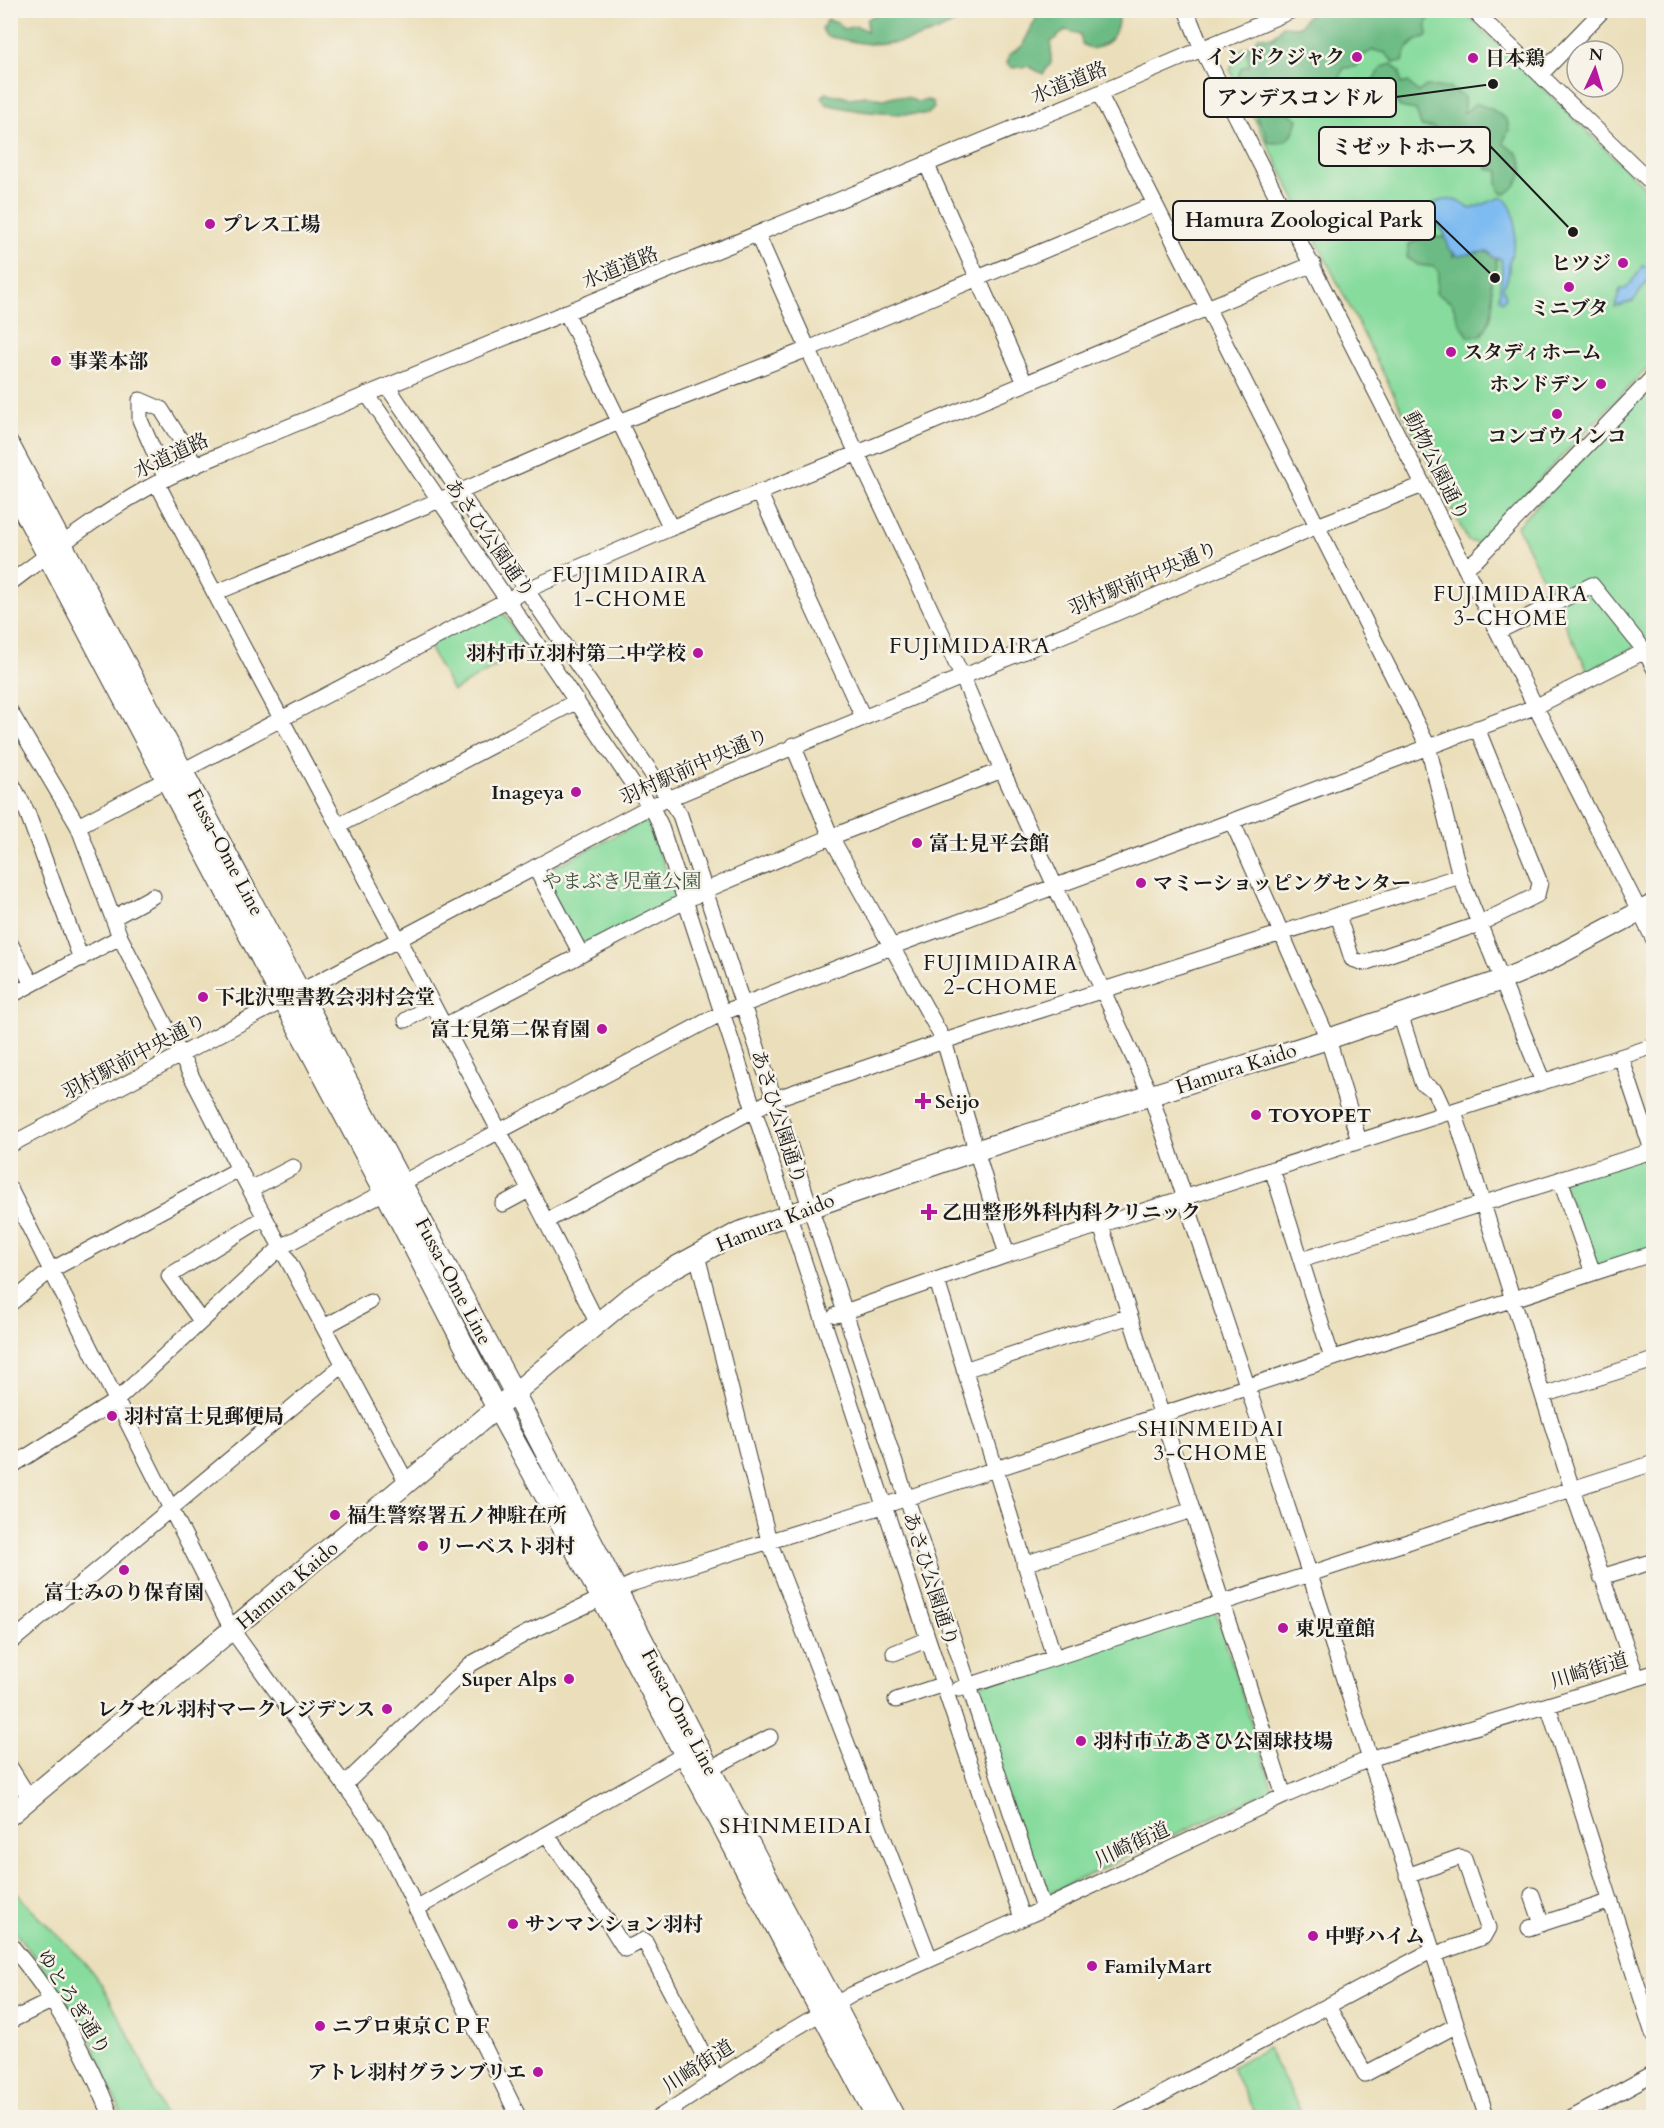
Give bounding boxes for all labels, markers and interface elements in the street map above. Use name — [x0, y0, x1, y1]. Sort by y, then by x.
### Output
north arrow — [1565, 39, 1625, 99]
place label: インドクジャク — [1206, 44, 1345, 71]
text: N — [1588, 44, 1604, 66]
place label: 日本鶏 — [1485, 45, 1545, 72]
marker: インドクジャク — [1350, 50, 1364, 64]
marker: 日本鶏 — [1466, 51, 1480, 65]
street label: 水道道路 — [1027, 55, 1111, 110]
callout: アンデスコンドル — [1204, 78, 1396, 117]
text: アンデスコンドル — [1217, 84, 1383, 113]
callout: ミゼットホース — [1319, 127, 1490, 166]
text: ミゼットホース — [1331, 133, 1477, 162]
callout: Hamura Zoological Park — [1173, 201, 1435, 240]
text: Hamura Zoological Park — [1185, 206, 1423, 235]
place label: プレス工場 — [222, 211, 321, 238]
marker: プレス工場 — [203, 217, 217, 231]
street label: 水道道路 — [578, 240, 662, 295]
place label: ヒツジ — [1551, 250, 1611, 277]
marker: ヒツジ — [1616, 256, 1630, 270]
marker: ミニブタ — [1562, 280, 1576, 294]
place label: ミニブタ — [1530, 295, 1608, 322]
place label: スタディホーム — [1463, 339, 1601, 366]
marker: スタディホーム — [1444, 345, 1458, 359]
place label: 事業本部 — [68, 348, 148, 375]
marker: 事業本部 — [49, 354, 63, 368]
place label: ホンドデン — [1489, 371, 1589, 398]
marker: ホンドデン — [1594, 377, 1608, 391]
street label: 動物公園通り — [1397, 407, 1476, 526]
marker: コンゴウインコ — [1550, 407, 1564, 421]
place label: コンゴウインコ — [1487, 423, 1627, 450]
street label: 水道道路 — [129, 426, 213, 485]
street label: あさひ公園通り — [438, 473, 541, 603]
street label: 羽村駅前中央通り — [1064, 535, 1222, 622]
district label: FUJIMIDAIRA 1-CHOME — [552, 561, 708, 614]
district label: FUJIMIDAIRA 3-CHOME — [1433, 580, 1589, 633]
district label: FUJIMIDAIRA — [889, 631, 1051, 661]
place label: 羽村市立羽村第二中学校 — [466, 640, 686, 667]
marker: 羽村市立羽村第二中学校 — [691, 646, 705, 660]
street label: 羽村駅前中央通り — [616, 722, 773, 811]
place label: Inageya — [491, 779, 564, 806]
street label: Fussa-Ome Line — [181, 784, 270, 920]
marker: Inageya — [569, 785, 583, 799]
place label: 富士見平会館 — [929, 830, 1049, 857]
marker: 富士見平会館 — [910, 836, 924, 850]
park label: やまぶき児童公園 — [542, 868, 702, 895]
place label: マミーショッピングセンター — [1153, 870, 1411, 897]
marker: マミーショッピングセンター — [1134, 876, 1148, 890]
district label: FUJIMIDAIRA 2-CHOME — [923, 949, 1079, 1002]
place label: 下北沢聖書教会羽村会堂 — [215, 984, 435, 1011]
marker: 下北沢聖書教会羽村会堂 — [196, 990, 210, 1004]
street label: 羽村駅前中央通り — [57, 1007, 211, 1106]
place label: 富士見第二保育園 — [430, 1016, 590, 1043]
marker: 富士見第二保育園 — [595, 1022, 609, 1036]
street label: Hamura Kaido — [1172, 1036, 1300, 1101]
street label: あさひ公園通り — [744, 1046, 813, 1188]
place label: Seijo — [935, 1088, 980, 1115]
marker: Seijo — [916, 1094, 930, 1108]
place label: TOYOPET — [1268, 1102, 1372, 1129]
marker: TOYOPET — [1249, 1108, 1263, 1122]
street label: Hamura Kaido — [712, 1186, 838, 1258]
place label: 乙田整形外科内科クリニック — [942, 1199, 1201, 1226]
marker: 乙田整形外科内科クリニック — [920, 1203, 938, 1221]
street label: Fussa-Ome Line — [409, 1213, 498, 1349]
place label: 羽村富士見郵便局 — [124, 1403, 284, 1430]
marker: 羽村富士見郵便局 — [105, 1409, 119, 1423]
district label: SHINMEIDAI 3-CHOME — [1137, 1415, 1285, 1468]
place label: 福生警察署五ノ神駐在所 — [347, 1502, 567, 1529]
marker: 福生警察署五ノ神駐在所 — [328, 1508, 342, 1522]
street label: あさひ公園通り — [896, 1508, 965, 1650]
place label: リーベスト羽村 — [435, 1533, 575, 1560]
street label: Hamura Kaido — [231, 1535, 344, 1636]
marker: リーベスト羽村 — [416, 1539, 430, 1553]
marker: 富士みのり保育園 — [117, 1563, 131, 1577]
place label: 富士みのり保育園 — [44, 1579, 204, 1606]
place label: 東児童館 — [1295, 1615, 1375, 1642]
marker: 東児童館 — [1276, 1621, 1290, 1635]
street label: Fussa-Ome Line — [635, 1644, 724, 1780]
street label: 川崎街道 — [1547, 1646, 1631, 1695]
place label: Super Alps — [462, 1666, 557, 1693]
marker: Super Alps — [562, 1672, 576, 1686]
place label: レクセル羽村マークレジデンス — [97, 1696, 375, 1723]
marker: レクセル羽村マークレジデンス — [380, 1702, 394, 1716]
place label: 羽村市立あさひ公園球技場 — [1093, 1728, 1333, 1755]
marker: 羽村市立あさひ公園球技場 — [1074, 1734, 1088, 1748]
district label: SHINMEIDAI — [719, 1811, 873, 1841]
street label: 川崎街道 — [1090, 1815, 1174, 1874]
place label: サンマンション羽村 — [525, 1911, 703, 1938]
marker: サンマンション羽村 — [506, 1917, 520, 1931]
place label: 中野ハイム — [1325, 1923, 1425, 1950]
marker: 中野ハイム — [1306, 1929, 1320, 1943]
street label: ゆとろぎ通り — [30, 1944, 117, 2060]
place label: FamilyMart — [1104, 1953, 1212, 1980]
marker: FamilyMart — [1085, 1959, 1099, 1973]
place label: ニプロ東京ＣＰＦ — [332, 2013, 492, 2040]
marker: ニプロ東京ＣＰＦ — [313, 2019, 327, 2033]
street label: 川崎街道 — [657, 2033, 739, 2100]
place label: アトレ羽村グランブリエ — [307, 2059, 526, 2086]
marker: アトレ羽村グランブリエ — [531, 2065, 545, 2079]

